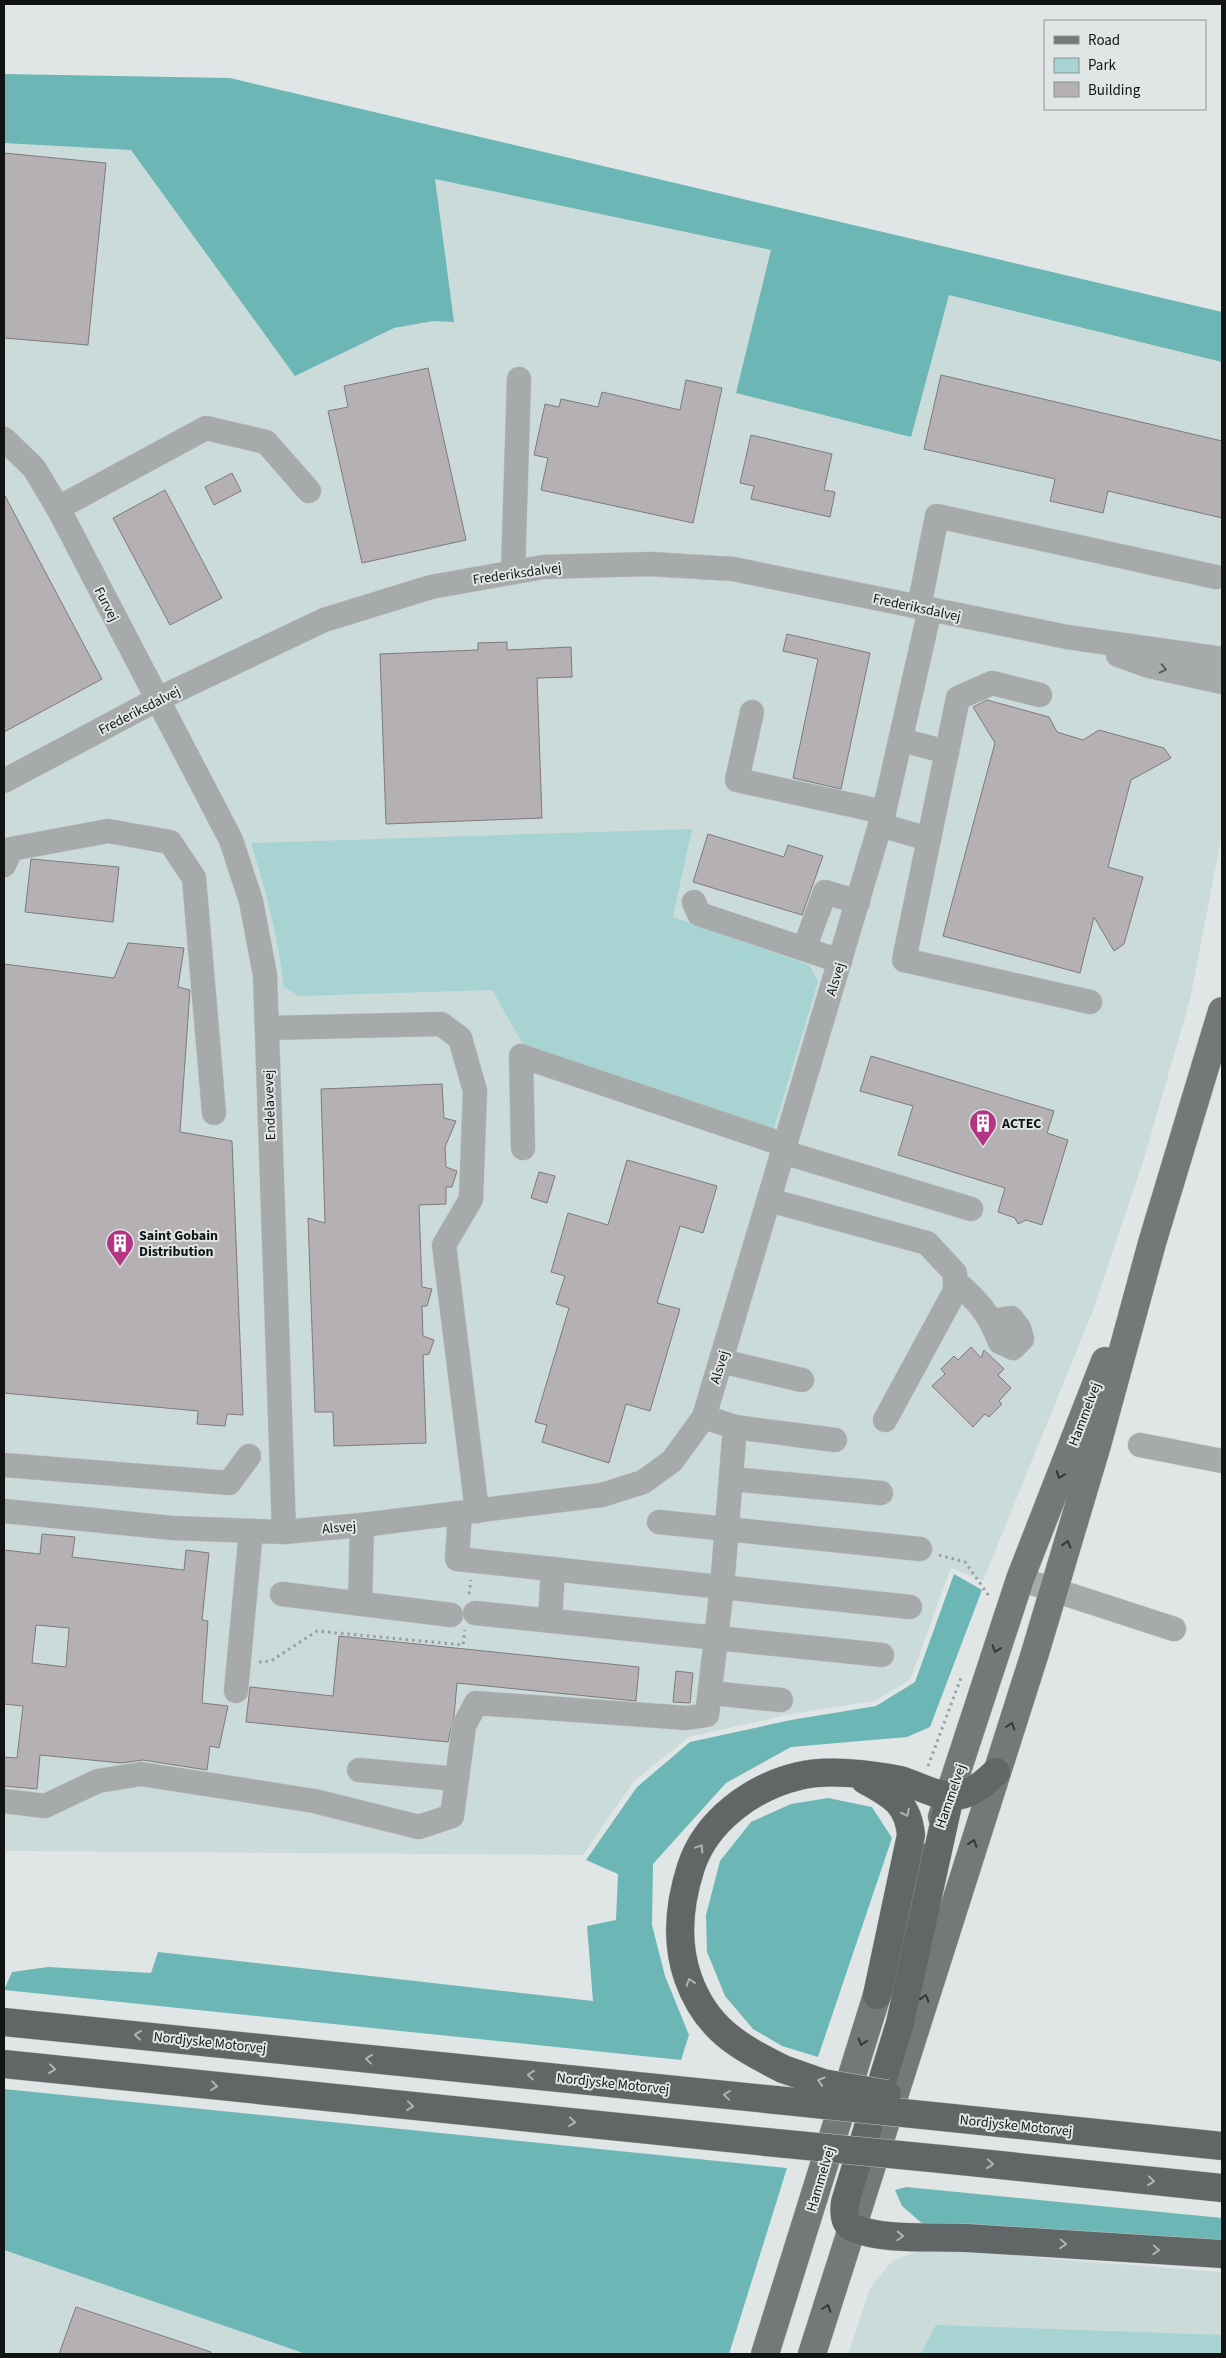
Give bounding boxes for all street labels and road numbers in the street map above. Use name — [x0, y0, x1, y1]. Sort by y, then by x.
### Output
street label: Frederiksdalvej — [471, 558, 563, 590]
street label: Furvej — [89, 584, 123, 625]
street label: Frederiksdalvej — [871, 589, 963, 627]
street label: Frederiksdalvej — [95, 682, 184, 740]
street label: Alsvej — [821, 960, 850, 998]
street label: Endelavevej — [259, 1069, 281, 1141]
street label: Alsvej — [705, 1348, 734, 1386]
street label: Hammelvej — [1064, 1380, 1106, 1449]
street label: Alsvej — [321, 1517, 357, 1539]
street label: Hammelvej — [931, 1761, 971, 1831]
street label: Nordjyske Motorvej — [153, 2027, 267, 2059]
street label: Nordjyske Motorvej — [556, 2068, 670, 2100]
street label: Nordjyske Motorvej — [959, 2110, 1073, 2142]
street label: Hammelvej — [802, 2144, 840, 2214]

